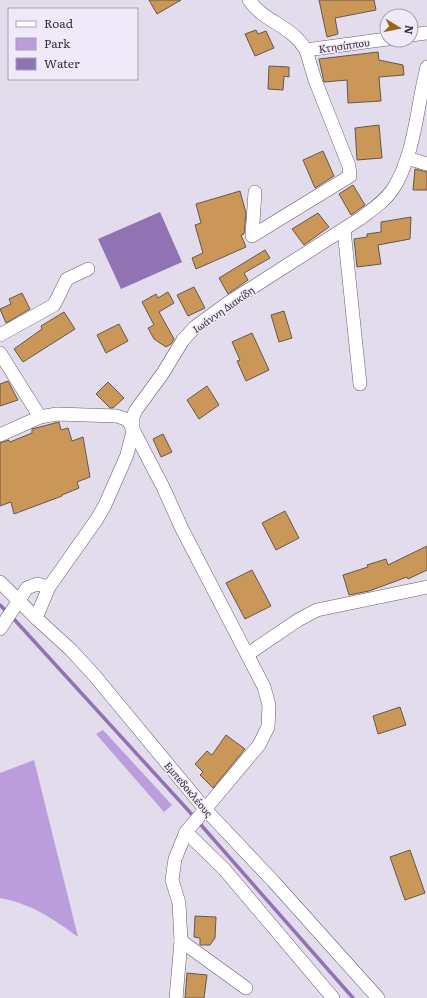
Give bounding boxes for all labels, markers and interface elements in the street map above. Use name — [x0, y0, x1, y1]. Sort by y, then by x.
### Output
legend — [8, 8, 138, 80]
north arrow — [379, 8, 419, 48]
text: Road — [44, 14, 74, 32]
text: N — [401, 24, 419, 36]
text: Park — [44, 34, 71, 52]
street label: Κτησίππου — [318, 34, 371, 56]
text: Water — [44, 54, 80, 72]
street label: Ιωάννη Διακίδη — [189, 282, 257, 336]
street label: Εμπεδοκλέους — [161, 758, 217, 820]

